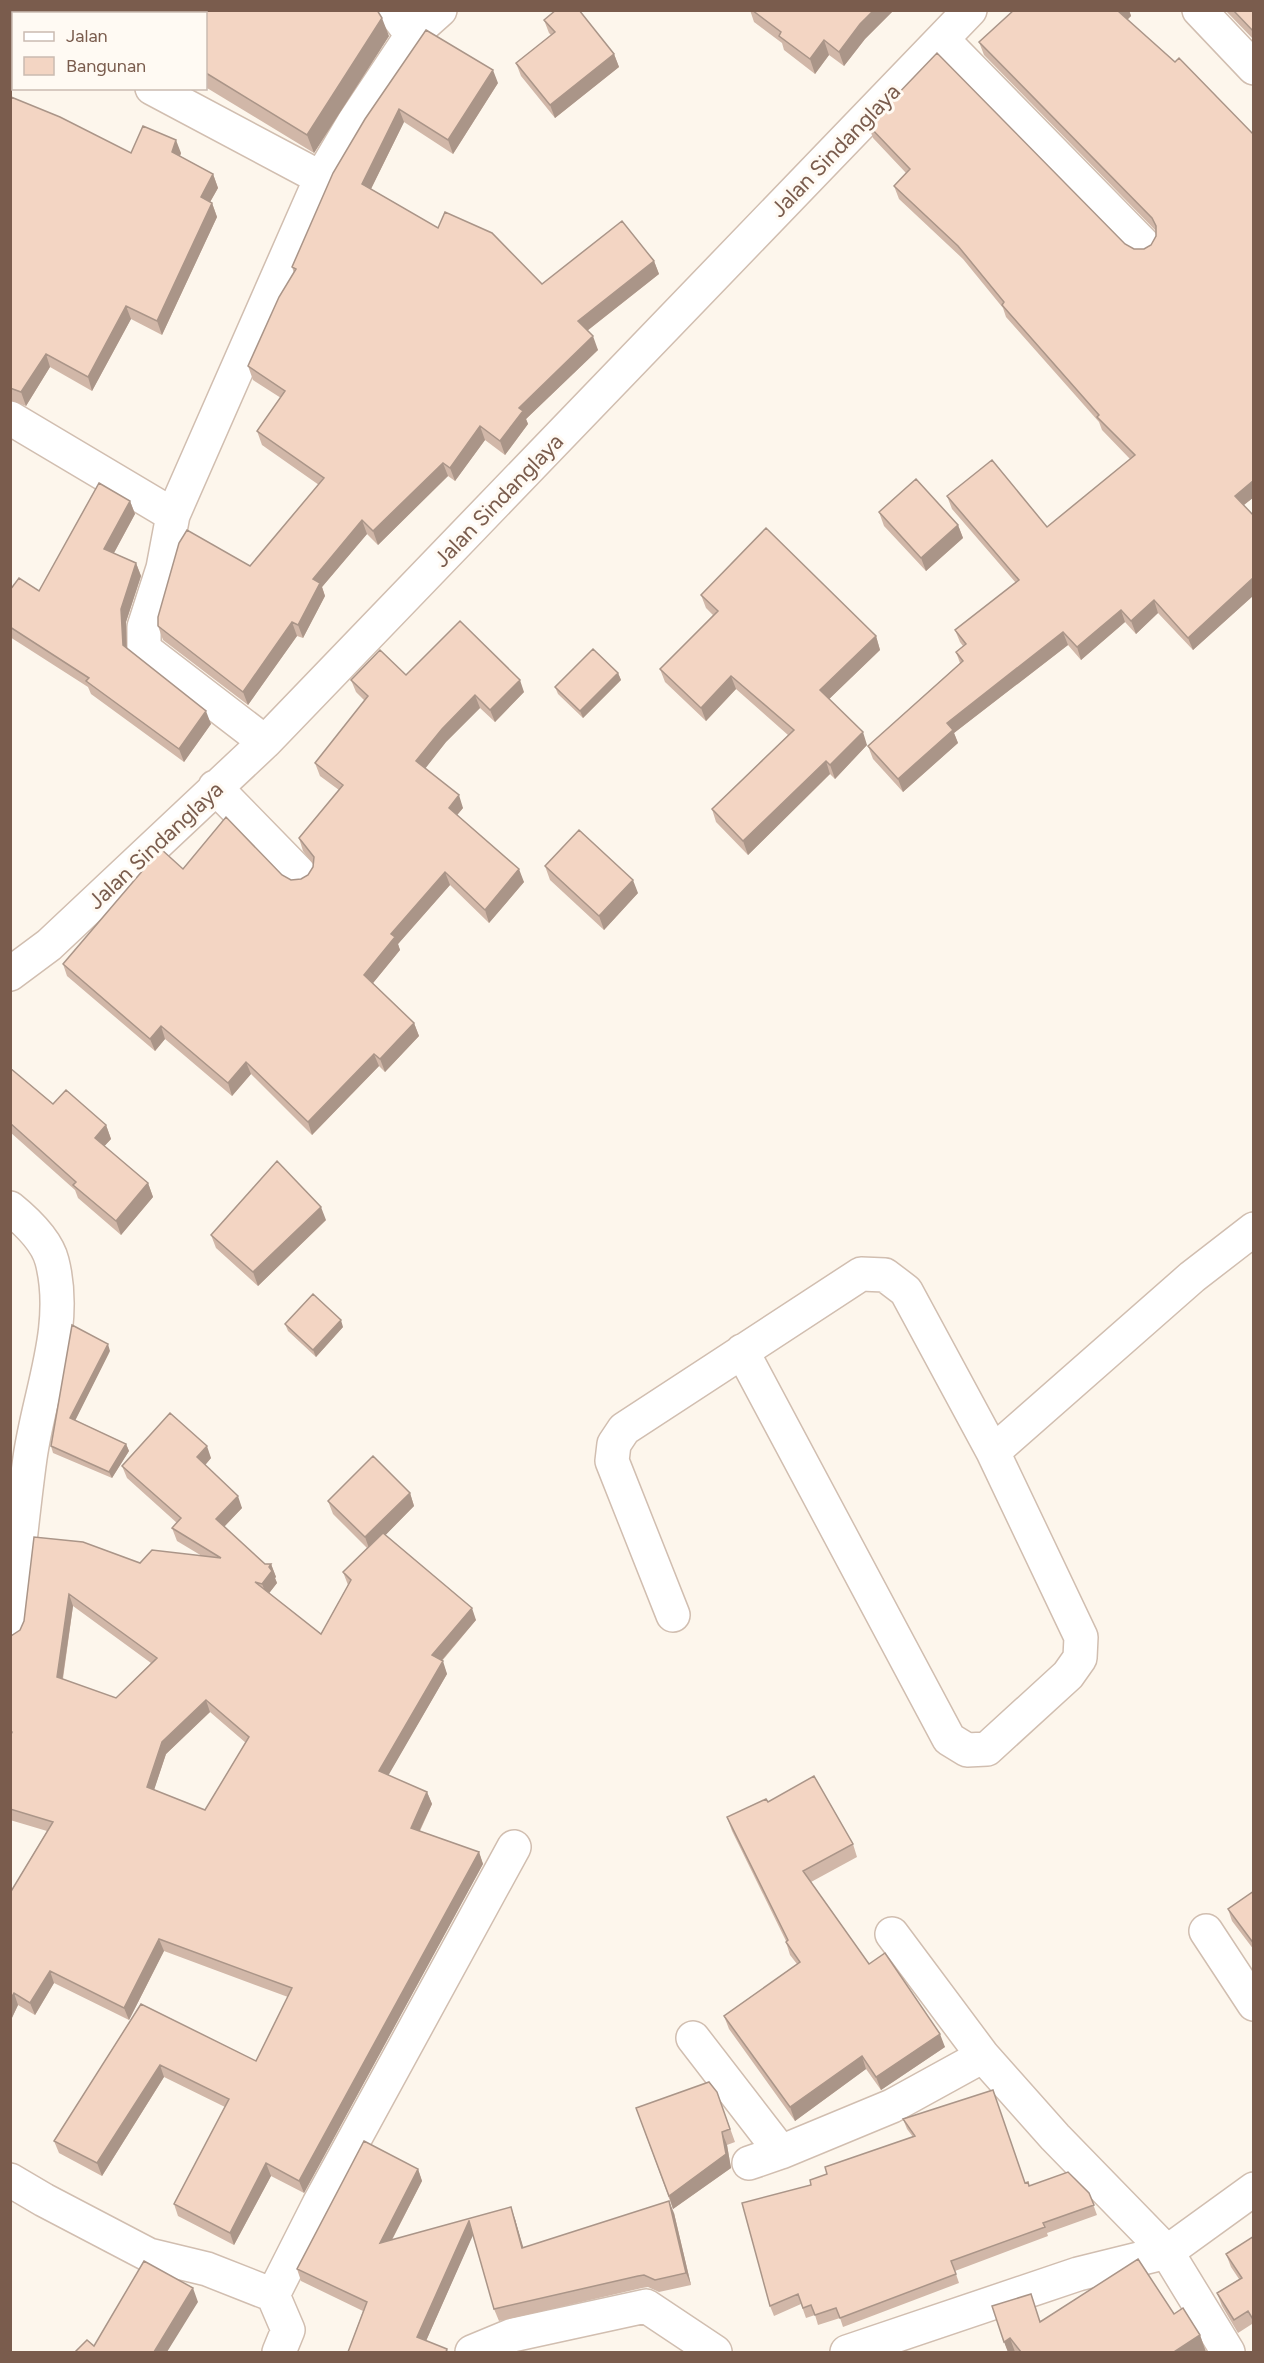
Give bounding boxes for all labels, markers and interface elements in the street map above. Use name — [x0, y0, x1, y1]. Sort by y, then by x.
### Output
legend — [12, 12, 207, 90]
text: Jalan — [66, 25, 108, 47]
text: Bangunan — [66, 55, 146, 77]
street label: Jalan Sindanglaya — [765, 78, 906, 223]
street label: Jalan Sindanglaya — [428, 428, 569, 573]
street label: Jalan Sindanglaya — [82, 776, 229, 915]

